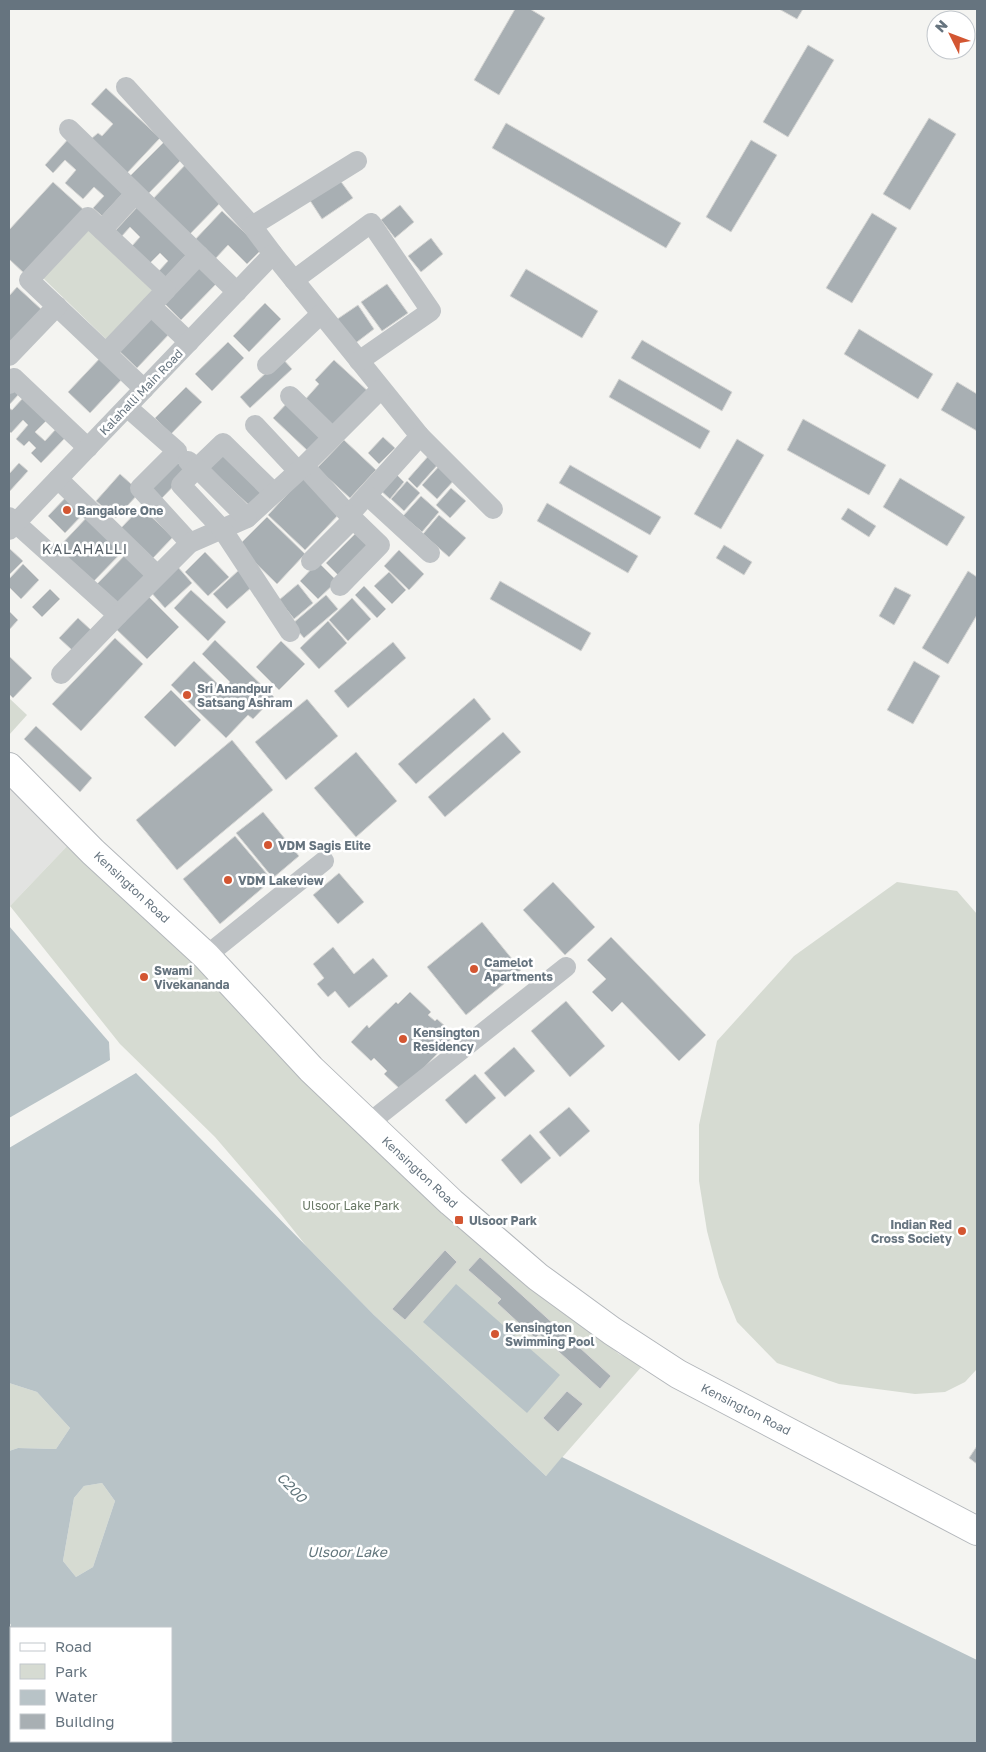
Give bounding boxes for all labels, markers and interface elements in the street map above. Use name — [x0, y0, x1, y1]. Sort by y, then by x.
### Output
north arrow — [926, 10, 976, 60]
text: N — [931, 16, 951, 36]
street label: Kalahalli Main Road — [96, 346, 186, 438]
place label: Bangalore One — [77, 503, 163, 518]
marker: Bangalore One — [61, 504, 73, 516]
district label: KALAHALLI — [42, 540, 128, 557]
place label: Sri Anandpur Satsang Ashram — [197, 681, 293, 710]
marker: Sri Anandpur Satsang Ashram — [181, 689, 193, 701]
place label: VDM Sagis Elite — [278, 838, 371, 853]
marker: VDM Sagis Elite — [262, 839, 274, 851]
street label: Kensington Road — [91, 848, 173, 926]
place label: VDM Lakeview — [238, 873, 324, 888]
marker: VDM Lakeview — [222, 874, 234, 886]
place label: Camelot Apartments — [484, 955, 553, 984]
place label: Swami Vivekananda — [154, 963, 230, 992]
marker: Camelot Apartments — [468, 963, 480, 975]
marker: Swami Vivekananda — [138, 971, 150, 983]
place label: Kensington Residency — [413, 1025, 480, 1054]
marker: Kensington Residency — [397, 1033, 409, 1045]
street label: Kensington Road — [379, 1133, 461, 1211]
park label: Ulsoor Lake Park — [302, 1198, 400, 1213]
place label: Ulsoor Park — [469, 1213, 537, 1228]
marker: Ulsoor Park — [453, 1214, 465, 1226]
place label: Indian Red Cross Society — [871, 1217, 953, 1246]
marker: Indian Red Cross Society — [956, 1225, 968, 1237]
place label: Kensington Swimming Pool — [505, 1320, 594, 1349]
marker: Kensington Swimming Pool — [489, 1328, 501, 1340]
street label: Kensington Road — [699, 1380, 793, 1438]
water label: C200 — [274, 1469, 311, 1506]
water label: Ulsoor Lake — [307, 1543, 388, 1560]
legend — [10, 1627, 172, 1742]
text: Road — [55, 1637, 92, 1655]
text: Park — [55, 1662, 88, 1680]
text: Water — [55, 1687, 98, 1705]
text: Building — [55, 1712, 115, 1730]

